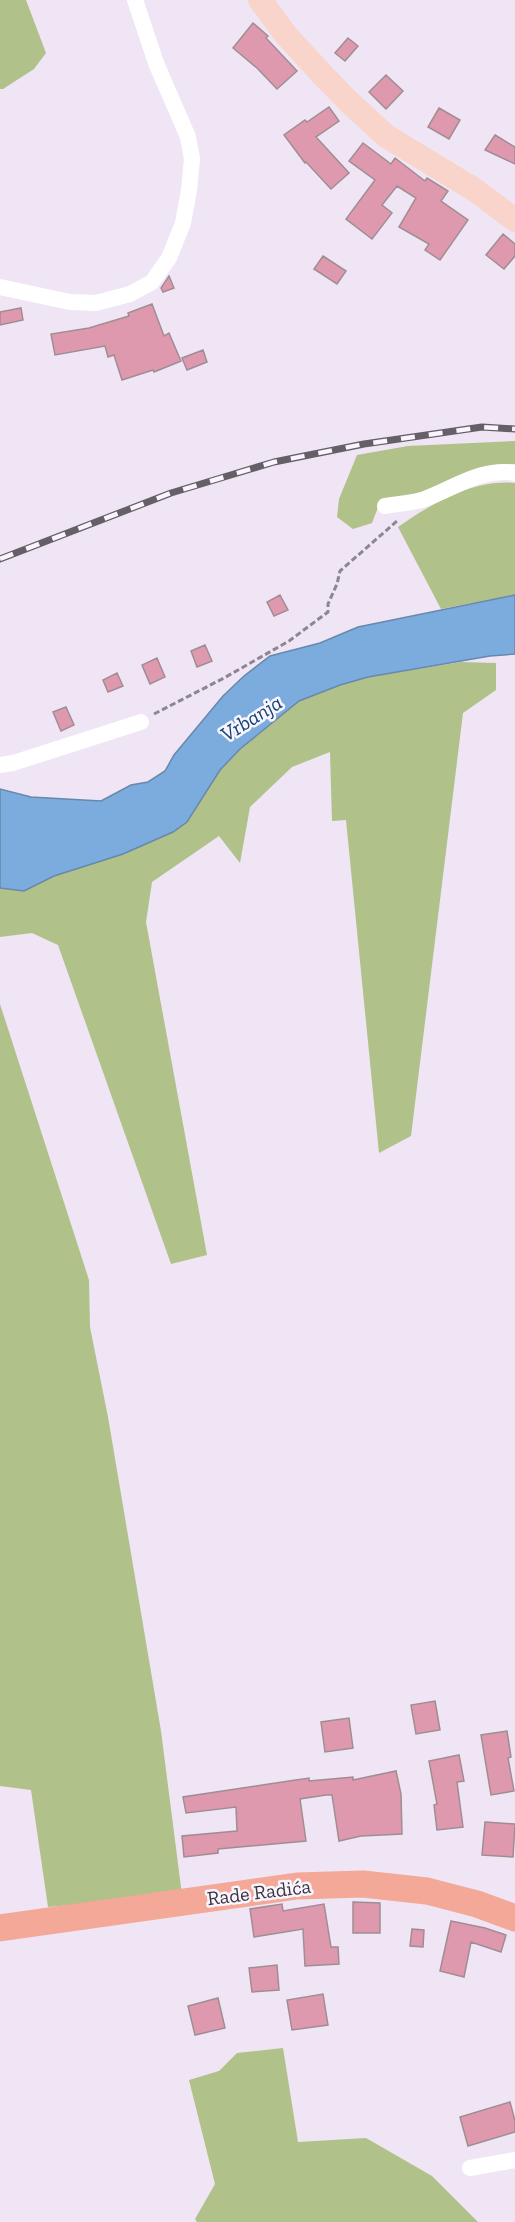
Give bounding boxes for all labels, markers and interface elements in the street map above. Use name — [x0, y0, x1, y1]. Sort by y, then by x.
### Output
water label: Vrbanja — [216, 689, 286, 747]
street label: Rade Radića — [206, 1874, 313, 1910]

